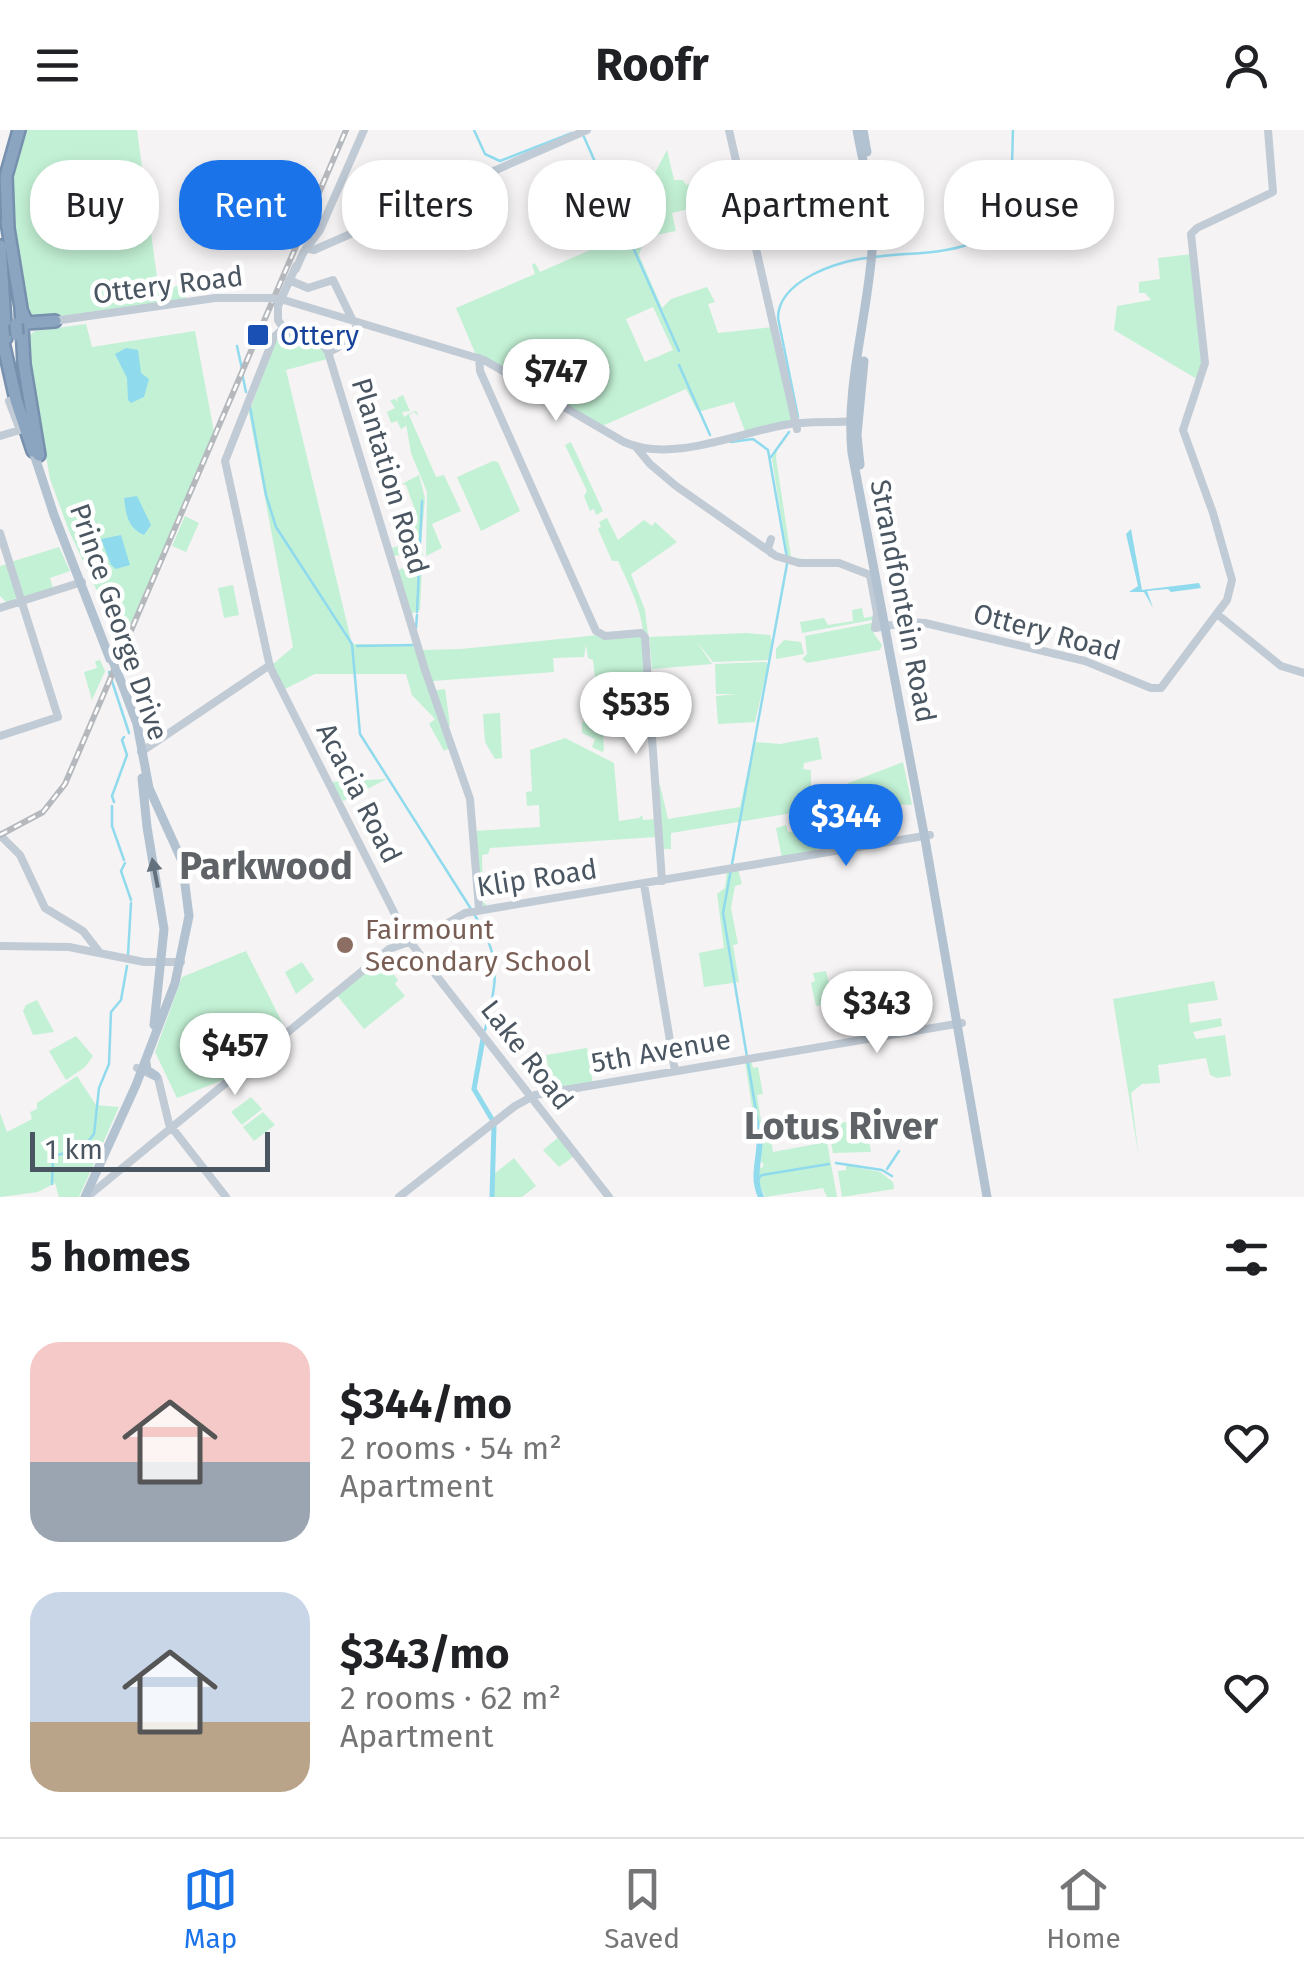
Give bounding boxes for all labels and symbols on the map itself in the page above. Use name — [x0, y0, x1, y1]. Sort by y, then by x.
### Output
street label: Ottery Road — [91, 259, 245, 311]
place label: Ottery — [280, 319, 359, 352]
marker: Ottery — [245, 322, 271, 348]
pin: $747 — [497, 339, 615, 424]
street label: Plantation Road — [344, 374, 436, 578]
street label: Strandfontein Road — [863, 477, 943, 725]
street label: Prince George Drive — [63, 499, 175, 745]
street label: Ottery Road — [970, 597, 1124, 667]
pin: $535 — [577, 672, 695, 757]
street label: Acacia Road — [310, 717, 408, 869]
pin: $344 — [787, 784, 905, 869]
district label: Parkwood — [179, 843, 353, 889]
street label: Klip Road — [475, 852, 599, 904]
one-way arrow — [147, 857, 162, 889]
place label: Fairmount Secondary School — [365, 913, 591, 978]
marker: Fairmount Secondary School — [334, 934, 356, 956]
pin: $343 — [818, 971, 936, 1056]
street label: Lake Road — [474, 994, 580, 1116]
pin: $457 — [176, 1013, 294, 1098]
street label: 5th Avenue — [589, 1023, 733, 1079]
district label: Lotus River — [744, 1103, 939, 1149]
scale bar — [30, 1127, 270, 1172]

